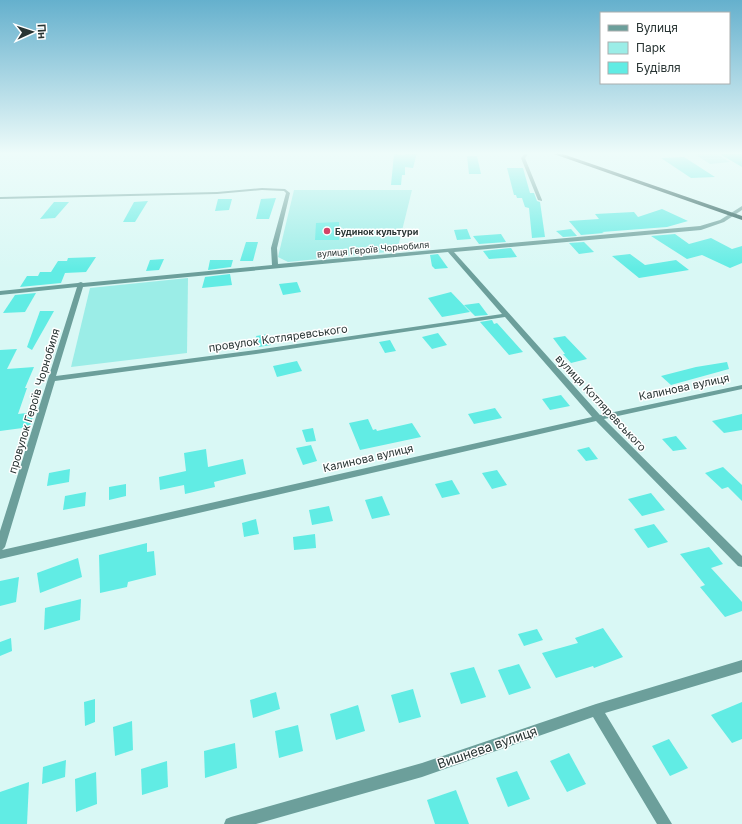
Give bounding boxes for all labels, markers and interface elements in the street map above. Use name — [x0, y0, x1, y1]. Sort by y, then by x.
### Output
north arrow — [12, 12, 52, 52]
legend — [600, 12, 730, 84]
text: Вулиця — [636, 20, 678, 35]
text: Пн — [35, 24, 49, 40]
text: Парк — [636, 40, 666, 55]
text: Будівля — [636, 60, 681, 75]
marker: Будинок культури — [322, 226, 332, 236]
place label: Будинок культури — [335, 226, 419, 237]
street label: вулиця Героїв Чорнобиля — [316, 239, 430, 259]
street label: провулок Котляревського — [208, 321, 349, 355]
street label: провулок Героїв Чорнобиля — [5, 327, 63, 475]
street label: вулиця Котляревського — [553, 352, 650, 454]
street label: Калинова вулиця — [637, 371, 731, 403]
street label: Калинова вулиця — [321, 441, 415, 475]
street label: Вишнева вулиця — [435, 722, 539, 772]

